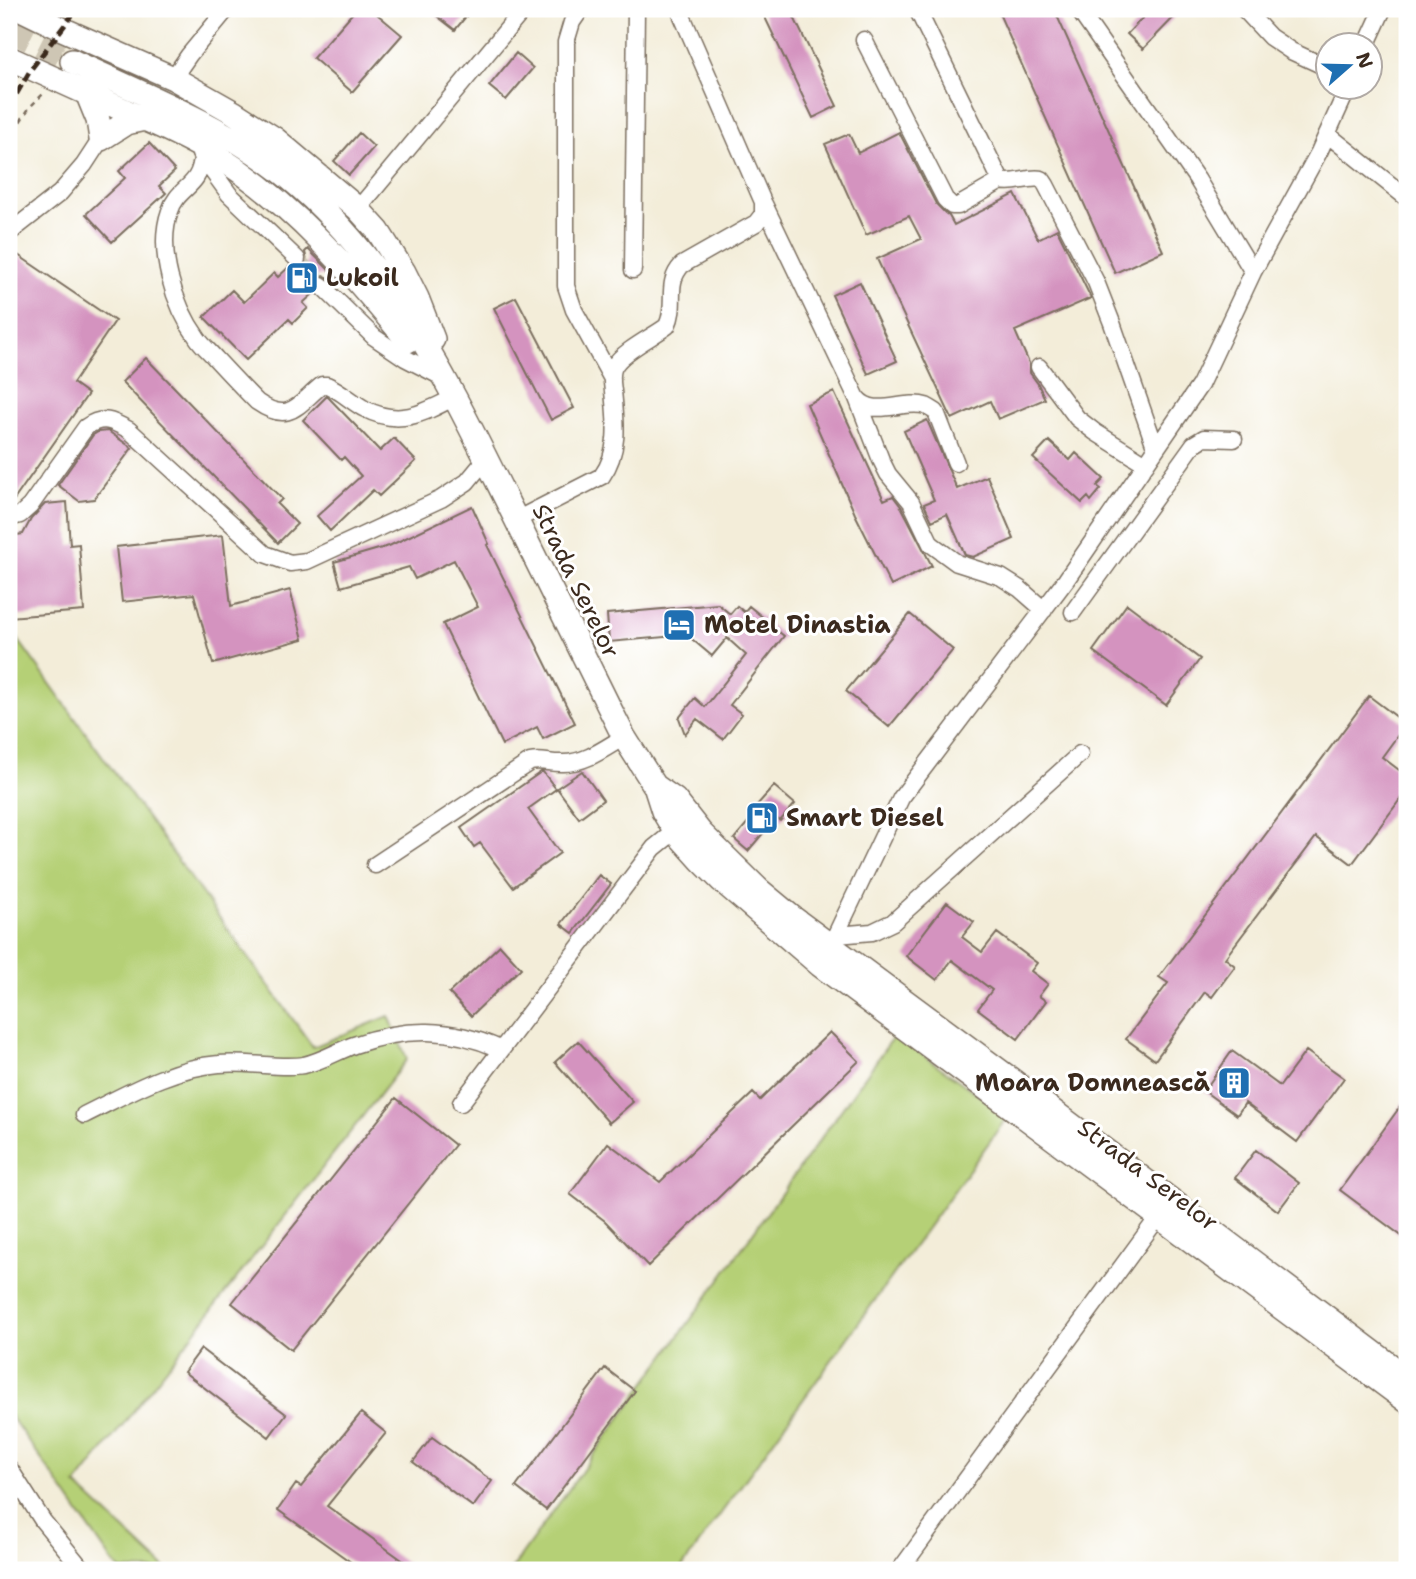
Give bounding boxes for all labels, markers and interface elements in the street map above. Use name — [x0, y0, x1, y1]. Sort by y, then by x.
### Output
north arrow — [1314, 32, 1384, 102]
text: N — [1350, 49, 1379, 72]
fuel station icon: Lukoil — [283, 259, 321, 297]
place label: Lukoil — [326, 262, 399, 294]
street label: Strada Serelor — [525, 498, 627, 664]
hotel icon: Motel Dinastia — [660, 606, 698, 644]
place label: Motel Dinastia — [704, 609, 891, 641]
fuel station icon: Smart Diesel — [743, 799, 781, 837]
place label: Smart Diesel — [786, 802, 944, 834]
building icon: Moara Domnească — [1215, 1064, 1253, 1102]
place label: Moara Domnească — [975, 1067, 1211, 1099]
street label: Strada Serelor — [1071, 1112, 1225, 1238]

